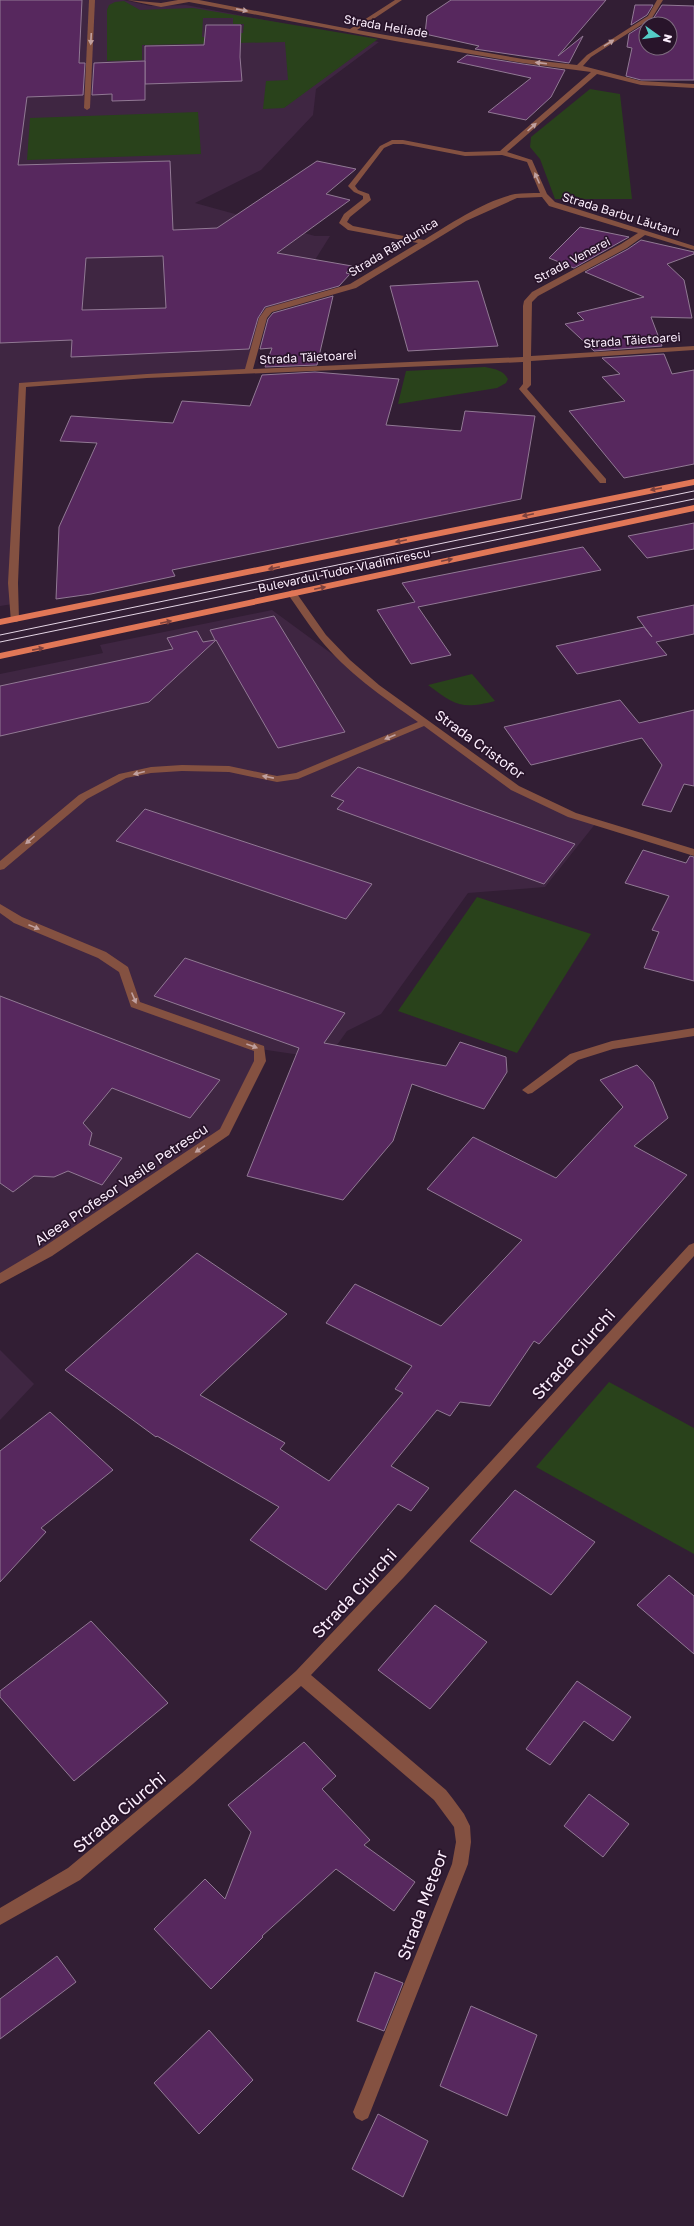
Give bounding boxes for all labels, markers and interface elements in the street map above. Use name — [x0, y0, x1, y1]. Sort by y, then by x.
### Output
one-way arrow — [236, 7, 248, 13]
street label: Strada Heliade — [343, 11, 429, 41]
north arrow — [638, 16, 678, 56]
one-way arrow — [87, 33, 94, 45]
text: N — [661, 33, 676, 44]
one-way arrow — [604, 39, 614, 47]
one-way arrow — [534, 60, 547, 66]
one-way arrow — [526, 123, 537, 132]
one-way arrow — [534, 172, 541, 184]
street label: Strada Barbu Lăutaru — [560, 189, 682, 239]
street label: Strada Rândunica — [346, 214, 440, 280]
street label: Strada Venerei — [531, 234, 613, 286]
street label: Strada Tăietoarei — [583, 329, 681, 351]
street label: Strada Tăietoarei — [259, 347, 357, 367]
one-way arrow — [650, 487, 662, 493]
one-way arrow — [522, 513, 535, 519]
one-way arrow — [395, 539, 407, 545]
street label: Bulevardul Tudor Vladimirescu — [257, 544, 431, 596]
one-way arrow — [441, 557, 453, 563]
one-way arrow — [268, 565, 280, 571]
one-way arrow — [314, 584, 326, 590]
one-way arrow — [159, 619, 172, 625]
one-way arrow — [32, 645, 44, 651]
street label: Strada Cristofor — [432, 706, 528, 782]
one-way arrow — [384, 734, 396, 741]
one-way arrow — [133, 770, 146, 776]
one-way arrow — [262, 774, 274, 780]
one-way arrow — [25, 836, 36, 845]
one-way arrow — [28, 924, 40, 930]
one-way arrow — [131, 992, 137, 1004]
one-way arrow — [246, 1043, 258, 1049]
street label: Aleea Profesor Vasile Petrescu — [31, 1120, 211, 1248]
one-way arrow — [195, 1145, 205, 1153]
street label: Strada Ciurchi — [527, 1304, 619, 1404]
street label: Strada Ciurchi — [307, 1544, 401, 1642]
street label: Strada Ciurchi — [68, 1767, 170, 1857]
street label: Strada Meteor — [392, 1847, 452, 1963]

